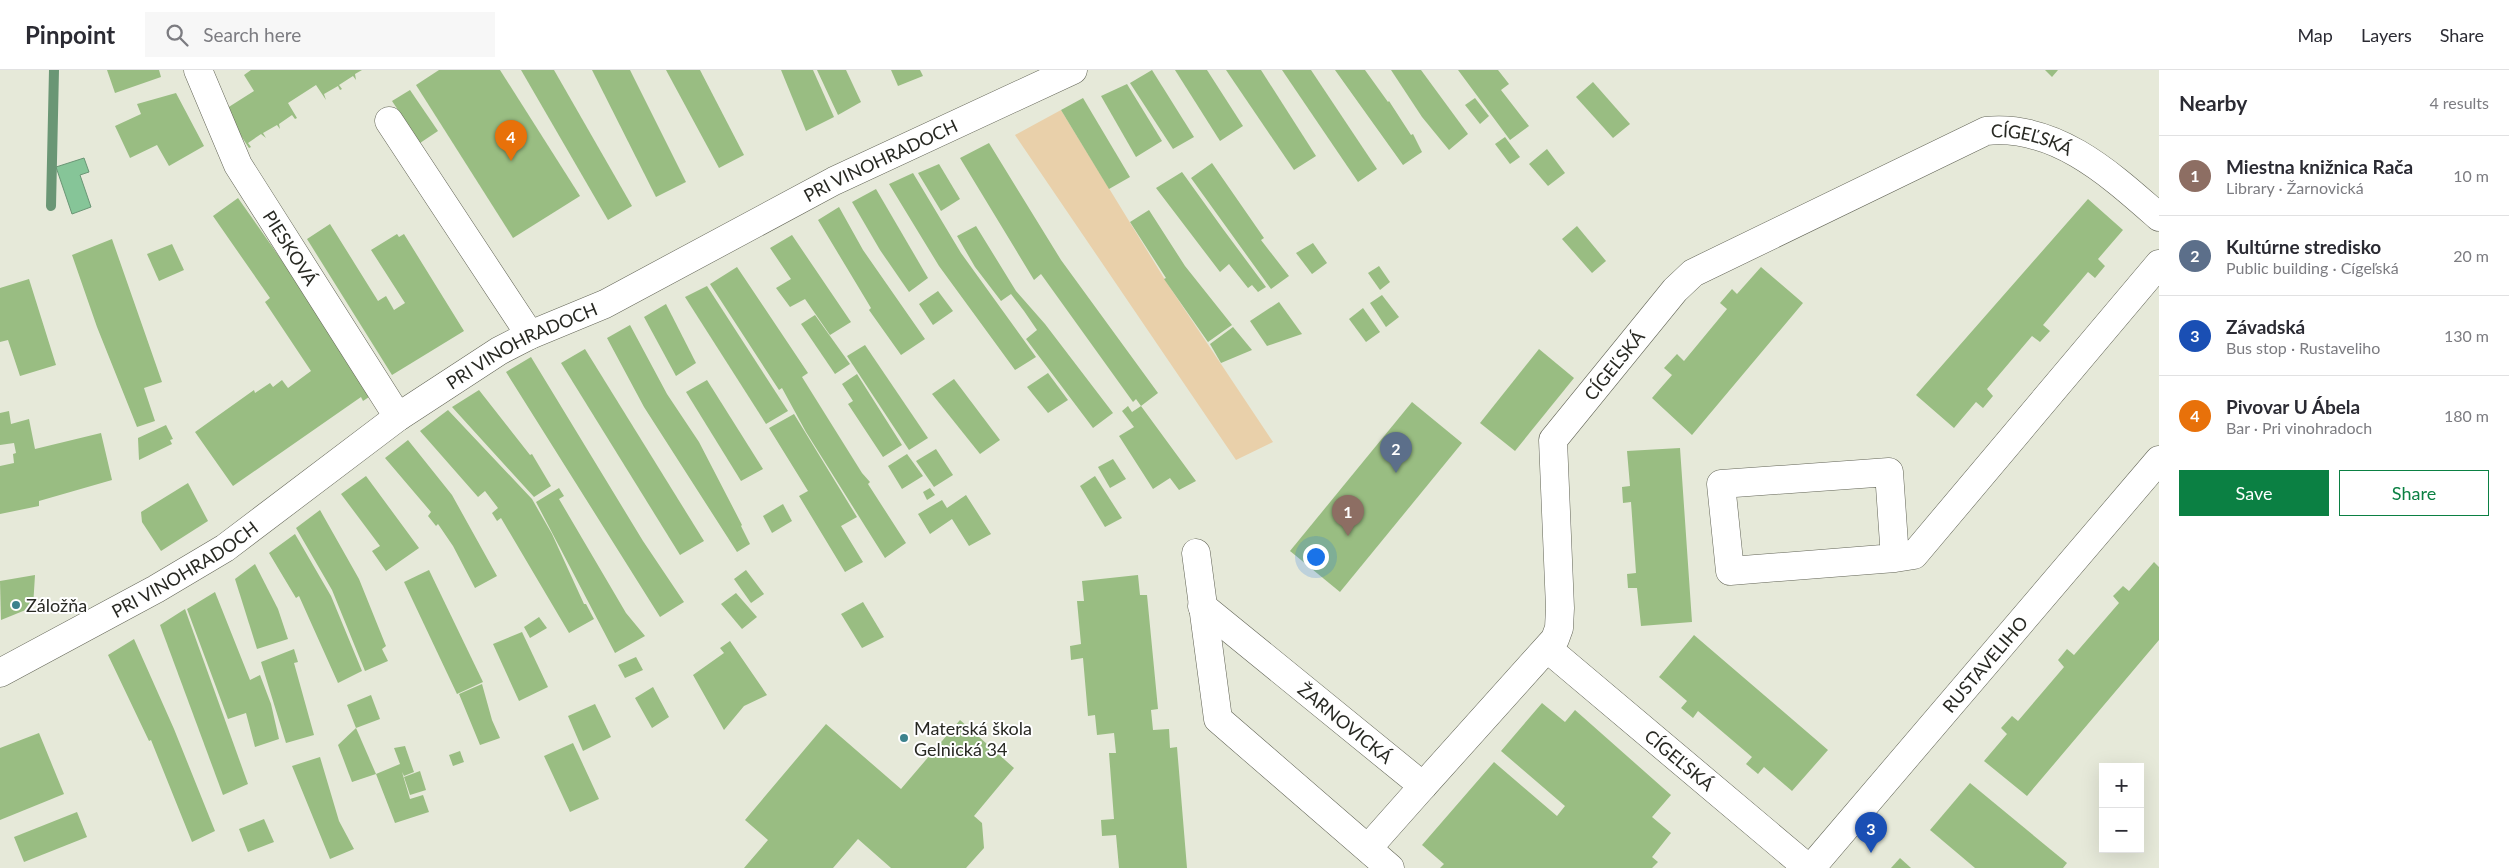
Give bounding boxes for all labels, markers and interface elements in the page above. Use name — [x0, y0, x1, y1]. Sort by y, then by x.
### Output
search box — [145, 12, 495, 57]
text: Pinpoint — [25, 20, 115, 49]
icon: search — [163, 21, 191, 49]
text: Search here — [203, 23, 301, 46]
text: Map — [2297, 24, 2333, 46]
text: Layers — [2361, 24, 2412, 46]
text: Share — [2440, 24, 2484, 46]
text: Nearby — [2179, 90, 2247, 115]
text: 4 results — [2429, 93, 2489, 112]
street label: PRI VINOHRADOCH — [800, 114, 961, 206]
street label: CÍGEĽSKÁ — [1991, 119, 2077, 160]
pin: 4 — [495, 120, 527, 161]
text: Miestna knižnica Rača — [2226, 155, 2413, 178]
text: 1 — [2190, 166, 2200, 185]
text: 10 m — [2453, 166, 2489, 185]
text: Library · Žarnovická — [2226, 178, 2364, 197]
street label: PIESKOVÁ — [259, 206, 323, 290]
text: Kultúrne stredisko — [2226, 235, 2381, 258]
text: 2 — [2190, 246, 2200, 265]
text: 20 m — [2453, 246, 2489, 265]
text: Public building · Cígeľská — [2226, 258, 2399, 277]
street label: PRI VINOHRADOCH — [442, 297, 601, 394]
text: Závadská — [2226, 315, 2305, 338]
street label: CÍGEĽSKÁ — [1579, 325, 1649, 405]
text: 3 — [2190, 326, 2200, 345]
text: 130 m — [2444, 326, 2489, 345]
text: Bus stop · Rustaveliho — [2226, 338, 2380, 357]
text: Pivovar U Ábela — [2226, 395, 2360, 418]
text: 4 — [2190, 406, 2200, 425]
text: 180 m — [2444, 406, 2489, 425]
text: Bar · Pri vinohradoch — [2226, 418, 2372, 437]
pin: 2 — [1380, 432, 1412, 473]
button: Save — [2179, 470, 2329, 516]
button: Share — [2339, 470, 2489, 516]
pin: 1 — [1332, 495, 1364, 536]
street label: PRI VINOHRADOCH — [108, 516, 262, 622]
your location — [1303, 544, 1329, 570]
place label: Záložňa — [26, 594, 87, 616]
marker: Záložňa — [10, 599, 22, 611]
street label: RUSTAVELIHO — [1938, 611, 2032, 717]
street label: ŽARNOVICKÁ — [1294, 678, 1398, 768]
place label: Materská škola Gelnická 34 — [914, 717, 1032, 760]
street label: CÍGEĽSKÁ — [1640, 724, 1719, 796]
marker: Materská škola Gelnická 34 — [898, 732, 910, 744]
map controls — [2099, 763, 2144, 853]
button: + — [2099, 763, 2144, 808]
button: − — [2099, 808, 2144, 853]
pin: 3 — [1855, 812, 1887, 853]

